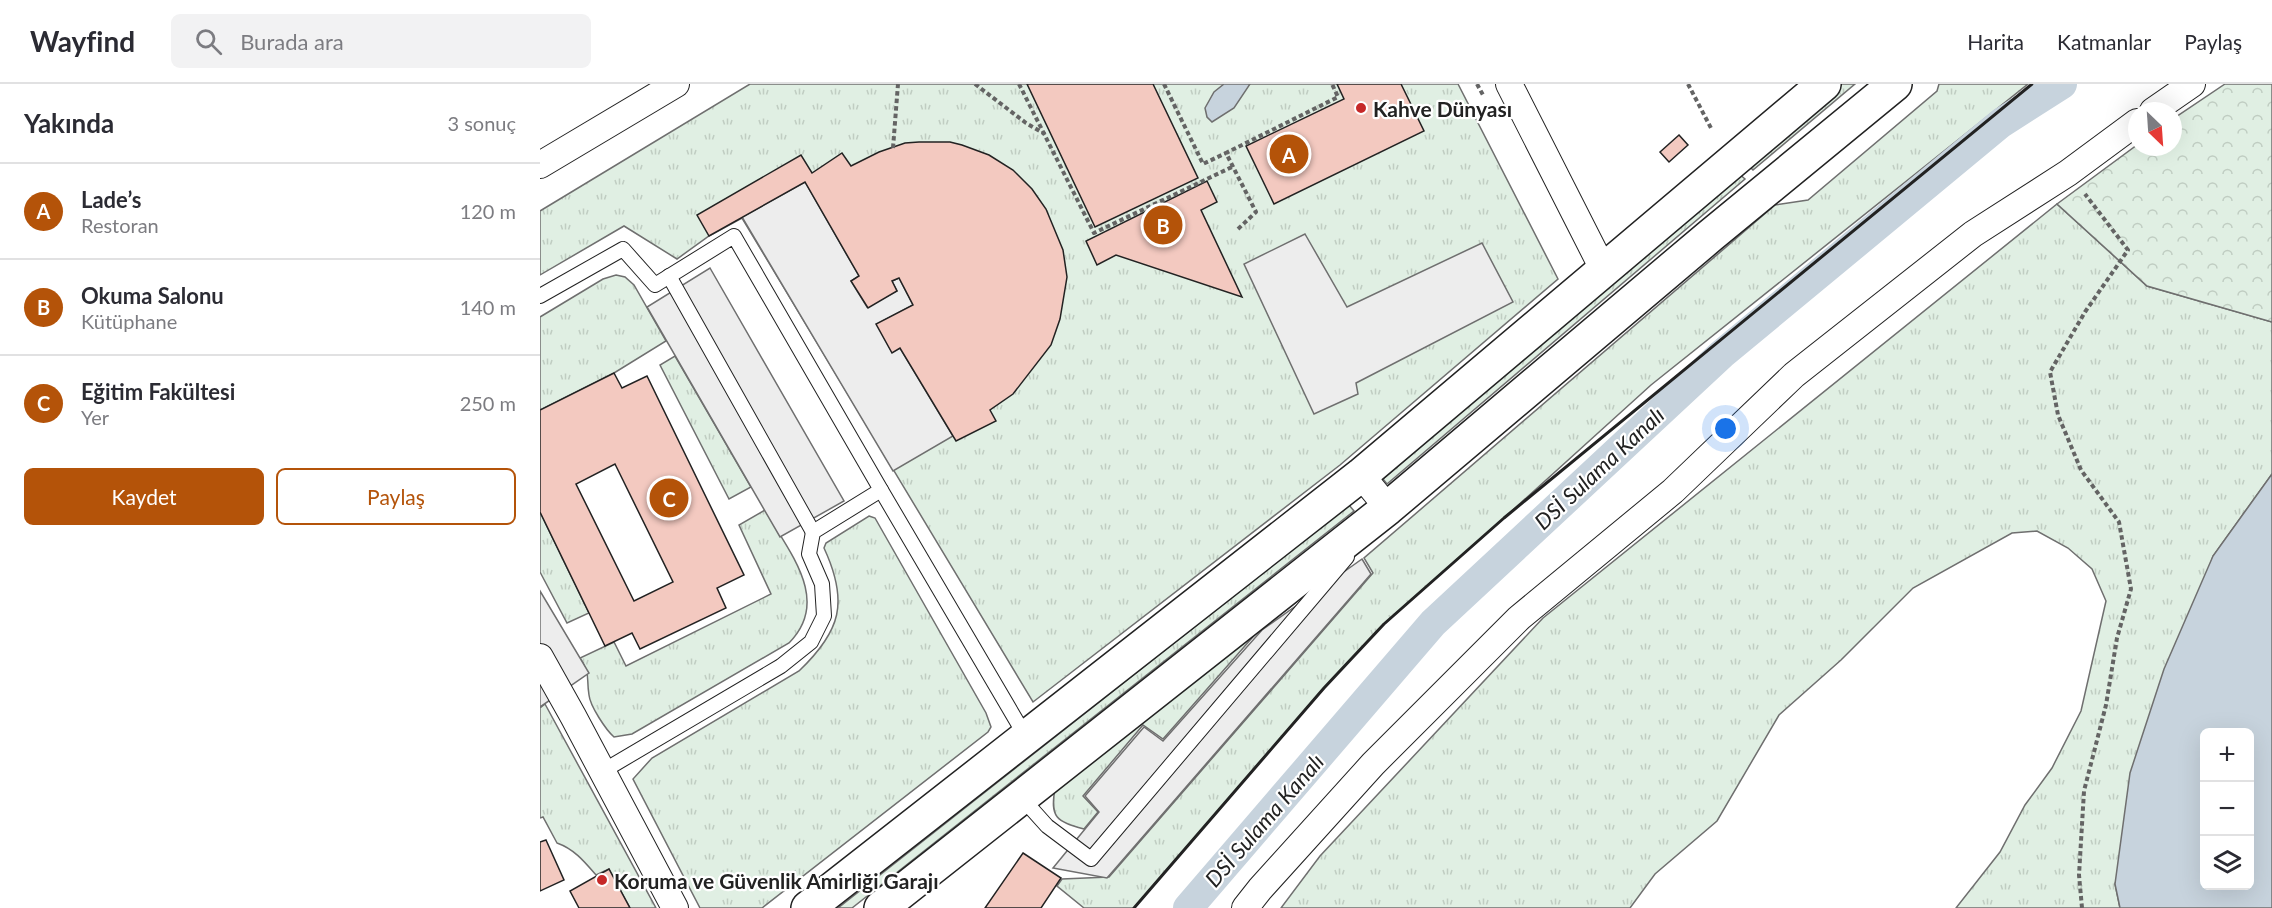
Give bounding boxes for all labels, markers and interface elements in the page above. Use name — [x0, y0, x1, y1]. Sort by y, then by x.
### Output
search box — [171, 14, 591, 68]
text: Wayfind — [30, 24, 135, 58]
icon: search — [192, 25, 225, 58]
text: Burada ara — [240, 28, 344, 55]
text: Harita — [1967, 29, 2024, 54]
text: Katmanlar — [2057, 29, 2151, 54]
text: Paylaş — [2184, 29, 2242, 54]
place label: Kahve Dünyası — [1373, 96, 1512, 121]
marker: Kahve Dünyası — [1354, 101, 1368, 115]
north arrow — [2128, 102, 2182, 156]
text: Yakında — [24, 107, 114, 139]
text: 3 sonuç — [447, 111, 516, 135]
pin: A — [1270, 132, 1308, 176]
text: Lade’s — [81, 186, 141, 213]
text: A — [37, 199, 50, 223]
text: 120 m — [460, 199, 516, 223]
pin: B — [1144, 202, 1182, 248]
text: Restoran — [81, 213, 159, 237]
text: Okuma Salonu — [81, 282, 224, 309]
text: B — [37, 295, 50, 319]
text: 140 m — [460, 295, 516, 319]
text: Kütüphane — [81, 309, 177, 333]
text: Eğitim Fakültesi — [81, 378, 235, 405]
text: C — [37, 391, 50, 415]
text: 250 m — [460, 391, 516, 415]
water label: DSİ Sulama Kanalı — [1529, 401, 1669, 535]
text: Yer — [81, 405, 109, 429]
your location — [1711, 414, 1740, 443]
button: Kaydet — [24, 468, 264, 525]
button: Paylaş — [276, 468, 516, 525]
pin: C — [650, 476, 688, 520]
map controls — [2200, 728, 2254, 890]
button: + — [2200, 728, 2254, 782]
water label: DSİ Sulama Kanalı — [1199, 748, 1329, 892]
button: − — [2200, 782, 2254, 836]
button: layers — [2200, 836, 2254, 890]
place label: Koruma ve Güvenlik Amirliği Garajı — [614, 868, 939, 893]
marker: Koruma ve Güvenlik Amirliği Garajı — [595, 873, 609, 887]

